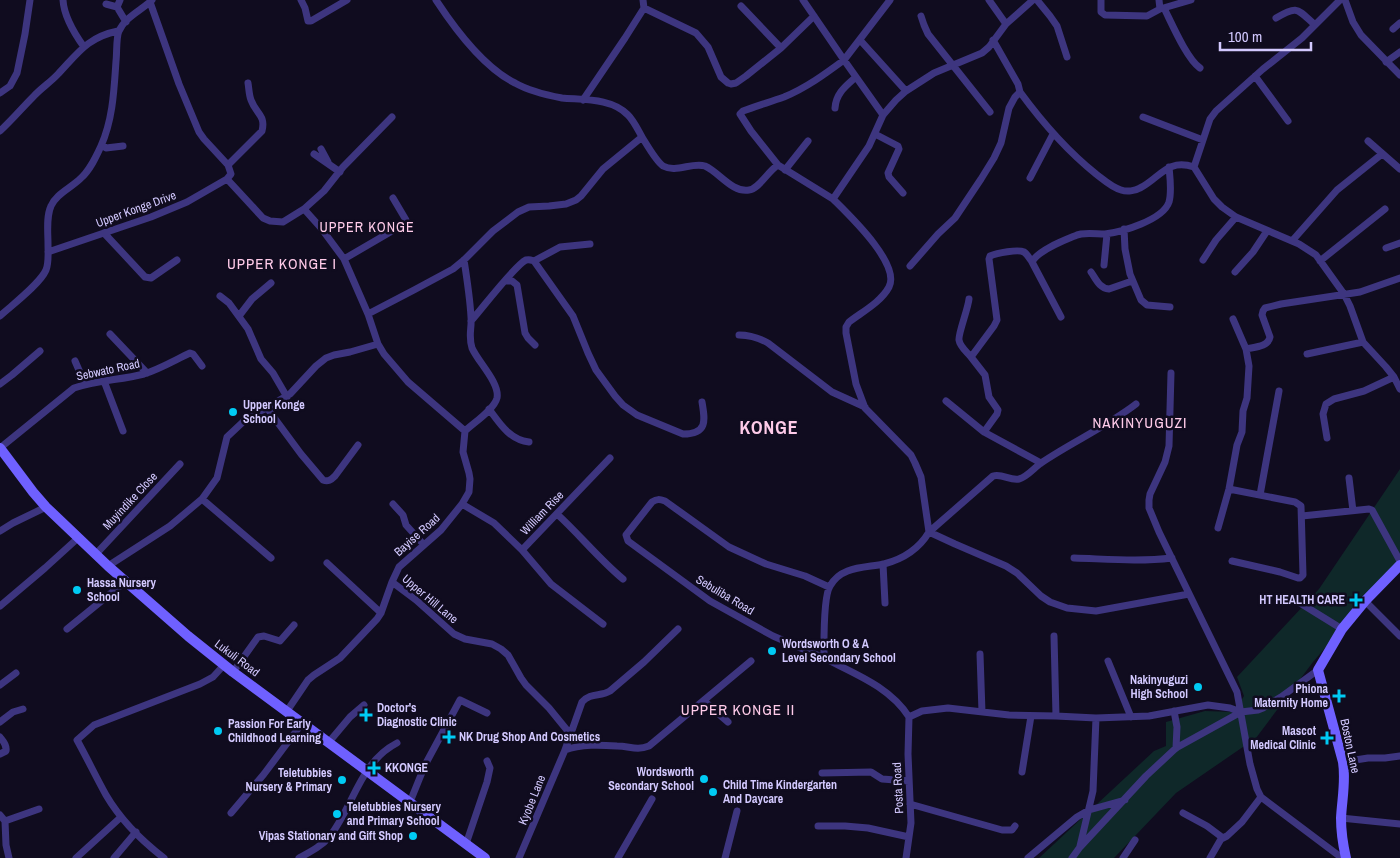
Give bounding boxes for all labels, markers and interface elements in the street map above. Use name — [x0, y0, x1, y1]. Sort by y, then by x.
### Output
scale bar — [1220, 20, 1311, 52]
text: 100 m — [1228, 26, 1262, 47]
street label: Upper Konge Drive — [94, 187, 178, 231]
district label: UPPER KONGE — [319, 218, 415, 236]
district label: UPPER KONGE I — [227, 253, 337, 274]
street label: Sebwato Road — [75, 355, 141, 385]
place label: Upper Konge School — [243, 397, 305, 427]
marker: Upper Konge School — [227, 406, 239, 418]
district label: NAKINYUGUZI — [1092, 412, 1188, 433]
district label: KONGE — [739, 415, 799, 440]
street label: Muyindike Close — [99, 469, 161, 533]
street label: William Rise — [517, 487, 567, 539]
street label: Bayise Road — [391, 510, 443, 560]
street label: Upper Hill Lane — [399, 571, 461, 627]
street label: Sebuliba Road — [693, 571, 757, 619]
place label: Hassa Nursery School — [87, 575, 156, 605]
marker: Hassa Nursery School — [71, 584, 83, 596]
place label: HT HEALTH CARE — [1259, 592, 1345, 608]
marker: HT HEALTH CARE — [1349, 593, 1363, 607]
street label: Lukuli Road — [211, 636, 263, 680]
place label: Wordsworth O & A Level Secondary School — [782, 636, 896, 666]
marker: Wordsworth O & A Level Secondary School — [766, 645, 778, 657]
place label: Nakinyuguzi High School — [1130, 672, 1188, 702]
marker: Nakinyuguzi High School — [1192, 681, 1204, 693]
place label: Phiona Maternity Home — [1254, 681, 1329, 711]
marker: Phiona Maternity Home — [1332, 689, 1346, 703]
district label: UPPER KONGE II — [681, 699, 795, 720]
place label: Doctor's Diagnostic Clinic — [377, 700, 457, 730]
marker: Doctor's Diagnostic Clinic — [359, 708, 373, 722]
place label: Passion For Early Childhood Learning — [228, 716, 321, 746]
street label: Boston Lane — [1336, 717, 1364, 775]
place label: Mascot Medical Clinic — [1250, 723, 1317, 753]
marker: Passion For Early Childhood Learning — [212, 725, 224, 737]
place label: NK Drug Shop And Cosmetics — [459, 729, 601, 745]
marker: NK Drug Shop And Cosmetics — [443, 731, 455, 743]
marker: Mascot Medical Clinic — [1320, 731, 1334, 745]
place label: KKONGE — [385, 760, 429, 776]
marker: KKONGE — [367, 761, 381, 775]
street label: Posta Road — [889, 762, 907, 814]
place label: Wordsworth Secondary School — [608, 764, 694, 794]
place label: Teletubbies Nursery & Primary — [246, 765, 333, 795]
street label: Kyobe Lane — [515, 773, 549, 827]
marker: Wordsworth Secondary School — [698, 773, 710, 785]
marker: Teletubbies Nursery & Primary — [336, 774, 348, 786]
place label: Child Time Kindergarten And Daycare — [723, 777, 837, 807]
marker: Child Time Kindergarten And Daycare — [707, 786, 719, 798]
place label: Teletubbies Nursery and Primary School — [347, 799, 441, 829]
marker: Teletubbies Nursery and Primary School — [331, 808, 343, 820]
place label: Vipas Stationary and Gift Shop — [259, 828, 403, 844]
marker: Vipas Stationary and Gift Shop — [407, 830, 419, 842]

